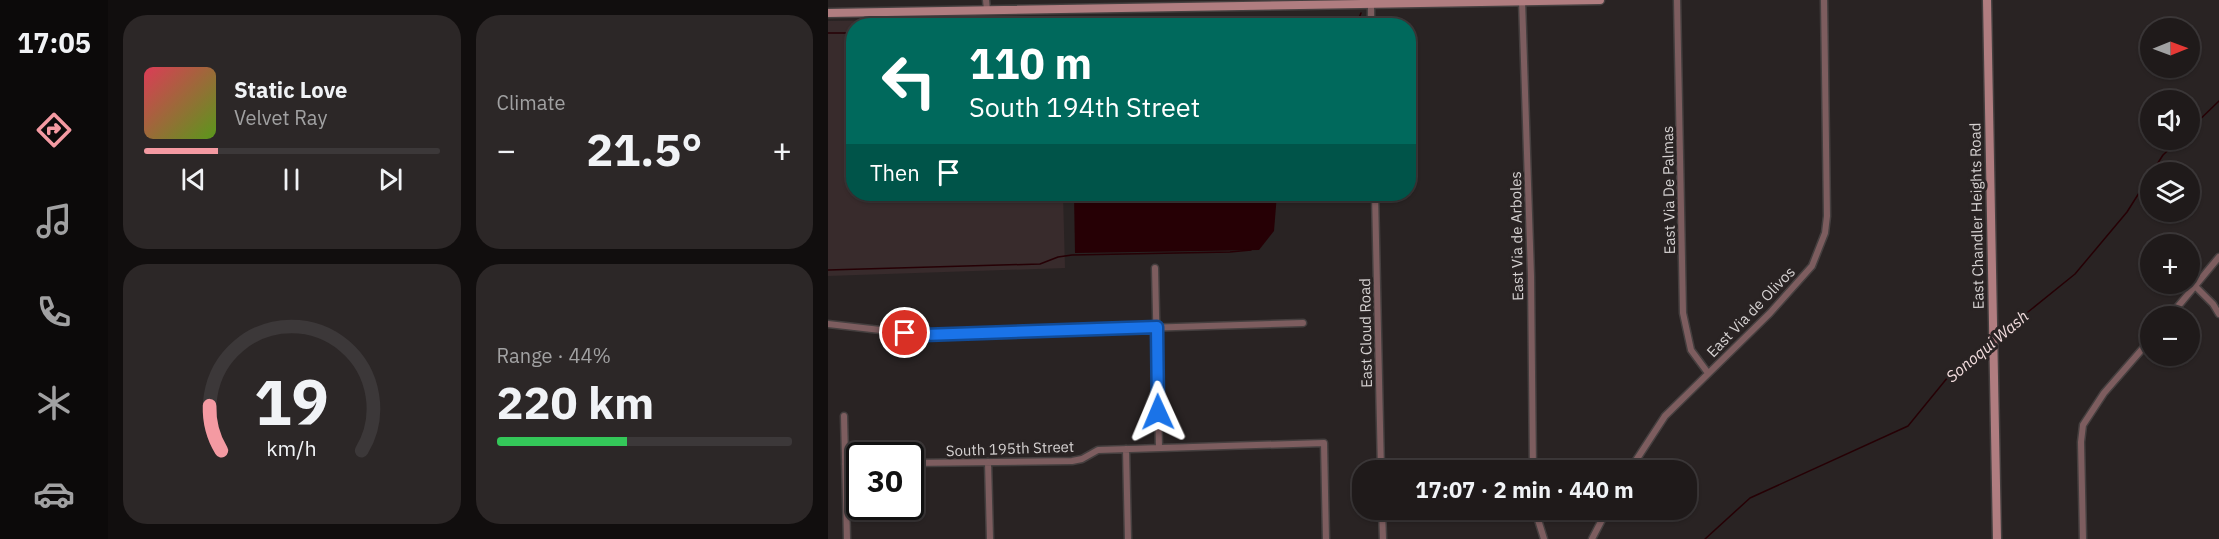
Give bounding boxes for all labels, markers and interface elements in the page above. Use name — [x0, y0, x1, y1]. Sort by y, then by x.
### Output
north arrow — [2140, 18, 2200, 78]
map controls — [2140, 18, 2200, 366]
text: 17:05 — [17, 25, 91, 60]
text: 110 m — [969, 36, 1092, 91]
icon: left — [870, 42, 948, 120]
text: Static Love — [234, 75, 347, 104]
text: Climate — [497, 89, 565, 116]
text: South 194th Street — [969, 89, 1200, 124]
button: sound — [2140, 90, 2200, 150]
text: Velvet Ray — [234, 104, 327, 131]
icon: directions — [33, 109, 75, 151]
text: 21.5° — [586, 120, 702, 178]
street label: East Chandler Heights Road — [1965, 122, 1988, 310]
street label: East Via De Palmas — [1658, 126, 1679, 254]
text: − — [497, 128, 516, 171]
text: + — [772, 128, 792, 171]
icon: arrive — [932, 156, 965, 189]
text: Then — [870, 158, 920, 187]
button: layers — [2140, 162, 2200, 222]
icon: previous — [177, 163, 210, 196]
icon: pause — [275, 163, 308, 196]
icon: next — [374, 163, 407, 196]
street label: East Via de Arboles — [1506, 171, 1527, 301]
icon: music — [33, 200, 75, 242]
button: + — [2140, 234, 2200, 294]
street label: East Via de Olivos — [1702, 262, 1799, 361]
street label: East Cloud Road — [1355, 278, 1376, 388]
icon: phone — [33, 291, 75, 333]
water label: Sonoqui Wash — [1942, 306, 2032, 386]
button: − — [2140, 306, 2200, 366]
pin — [879, 307, 930, 358]
icon: arrive — [888, 316, 921, 349]
text: Range · 44% — [497, 342, 611, 369]
text: 19 — [254, 361, 329, 442]
text: 220 km — [497, 373, 654, 431]
position arrow — [1126, 380, 1190, 444]
icon: climate — [33, 382, 75, 424]
text: km/h — [267, 434, 317, 462]
street label: South 195th Street — [945, 437, 1074, 460]
speed limit sign: 30 — [846, 442, 924, 520]
icon: car — [33, 473, 75, 515]
text: 17:07 · 2 min · 440 m — [1415, 475, 1634, 504]

